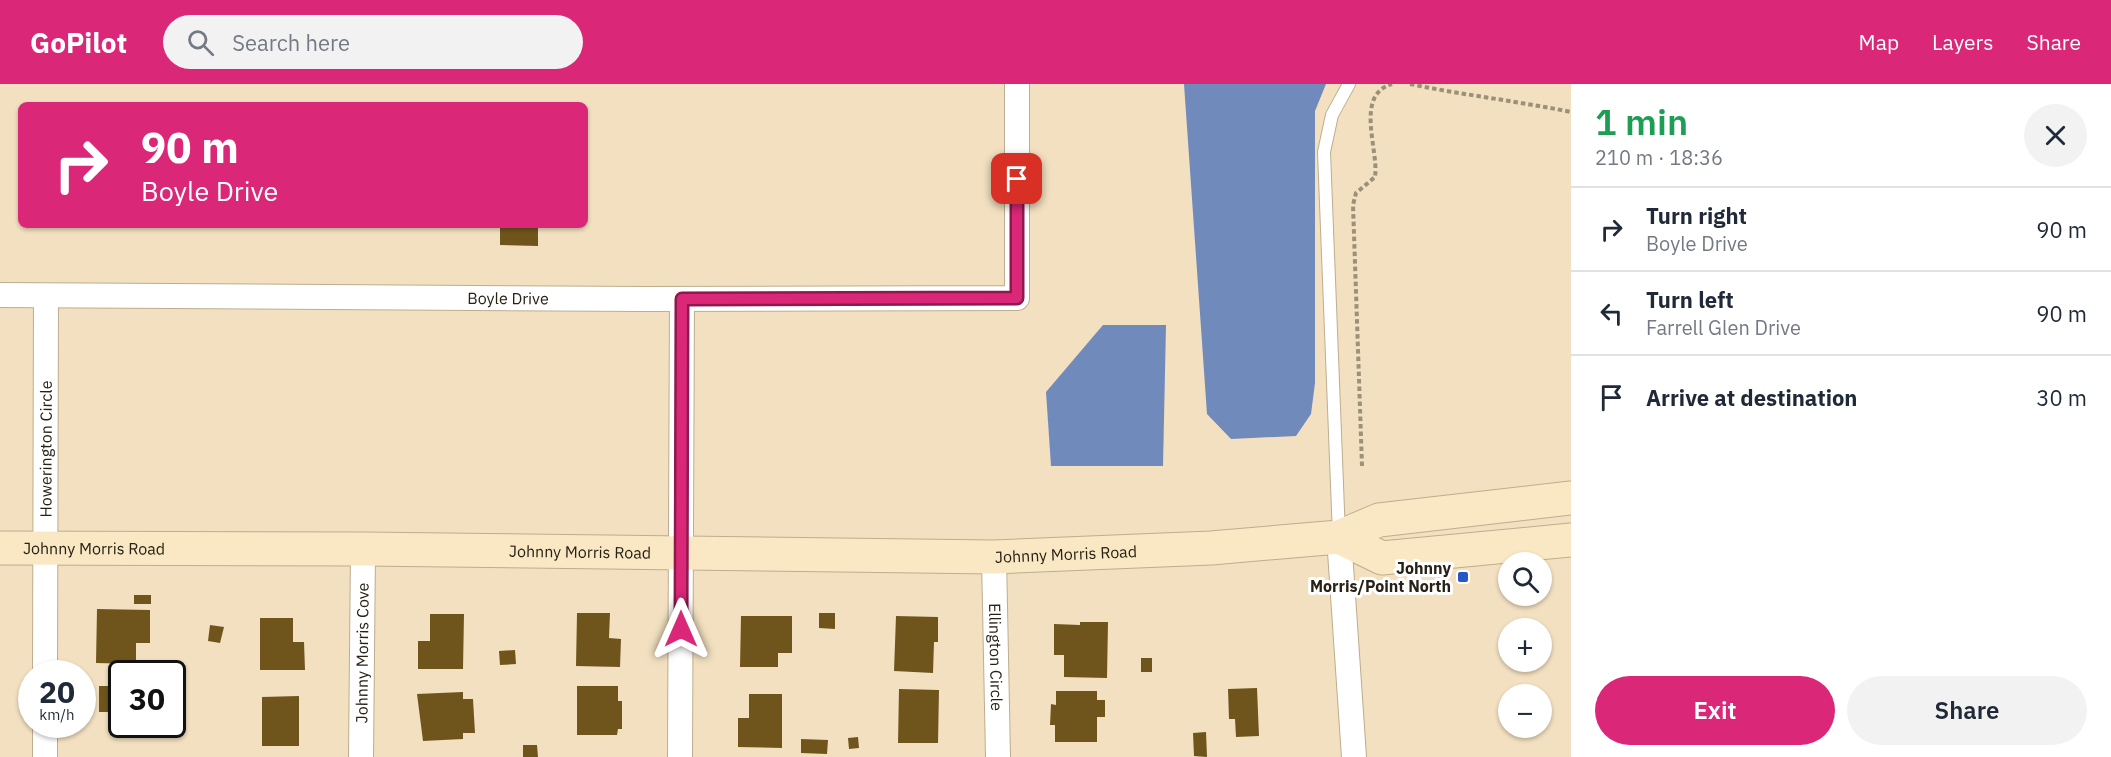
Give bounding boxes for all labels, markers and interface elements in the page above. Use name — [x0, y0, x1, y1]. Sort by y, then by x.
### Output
search box — [163, 15, 583, 69]
text: GoPilot — [30, 24, 127, 61]
icon: search — [184, 26, 217, 59]
text: Search here — [232, 28, 350, 57]
text: Map — [1859, 28, 1899, 56]
text: Layers — [1932, 28, 1994, 56]
text: Share — [2027, 28, 2081, 56]
text: 1 min — [1595, 98, 1688, 145]
button: close — [2024, 104, 2087, 167]
text: 90 m — [141, 120, 239, 175]
icon: right — [42, 126, 120, 204]
text: 210 m · 18:36 — [1595, 144, 1723, 171]
pin — [991, 153, 1042, 204]
icon: arrive — [1000, 162, 1033, 195]
text: Boyle Drive — [141, 173, 278, 208]
text: Turn right — [1646, 201, 1747, 230]
icon: right — [1595, 213, 1628, 246]
text: 90 m — [2036, 215, 2087, 244]
text: Boyle Drive — [1646, 230, 1748, 257]
text: Turn left — [1646, 285, 1734, 314]
street label: Boyle Drive — [467, 288, 549, 308]
icon: left — [1595, 297, 1628, 330]
text: 90 m — [2036, 299, 2087, 328]
text: Farrell Glen Drive — [1646, 314, 1801, 341]
street label: Howerington Circle — [35, 380, 56, 518]
icon: arrive — [1595, 381, 1628, 414]
text: Arrive at destination — [1646, 383, 1857, 412]
text: 30 m — [2036, 383, 2087, 412]
street label: Johnny Morris Road — [23, 538, 165, 558]
street label: Johnny Morris Road — [509, 541, 651, 563]
street label: Johnny Morris Road — [994, 541, 1137, 567]
map controls — [1498, 552, 1552, 738]
button: search — [1498, 552, 1552, 606]
place label: Johnny Morris/Point North — [1310, 558, 1451, 596]
marker: Johnny Morris/Point North — [1456, 570, 1470, 584]
street label: Johnny Morris Cove — [351, 582, 373, 723]
position arrow — [649, 597, 713, 661]
street label: Ellington Circle — [985, 603, 1007, 711]
button: + — [1498, 618, 1552, 672]
speed limit sign: 30 — [108, 660, 186, 738]
text: 20 — [39, 672, 75, 711]
button: Exit — [1595, 676, 1835, 745]
button: Share — [1847, 676, 2087, 745]
button: − — [1498, 684, 1552, 738]
text: km/h — [39, 705, 75, 724]

